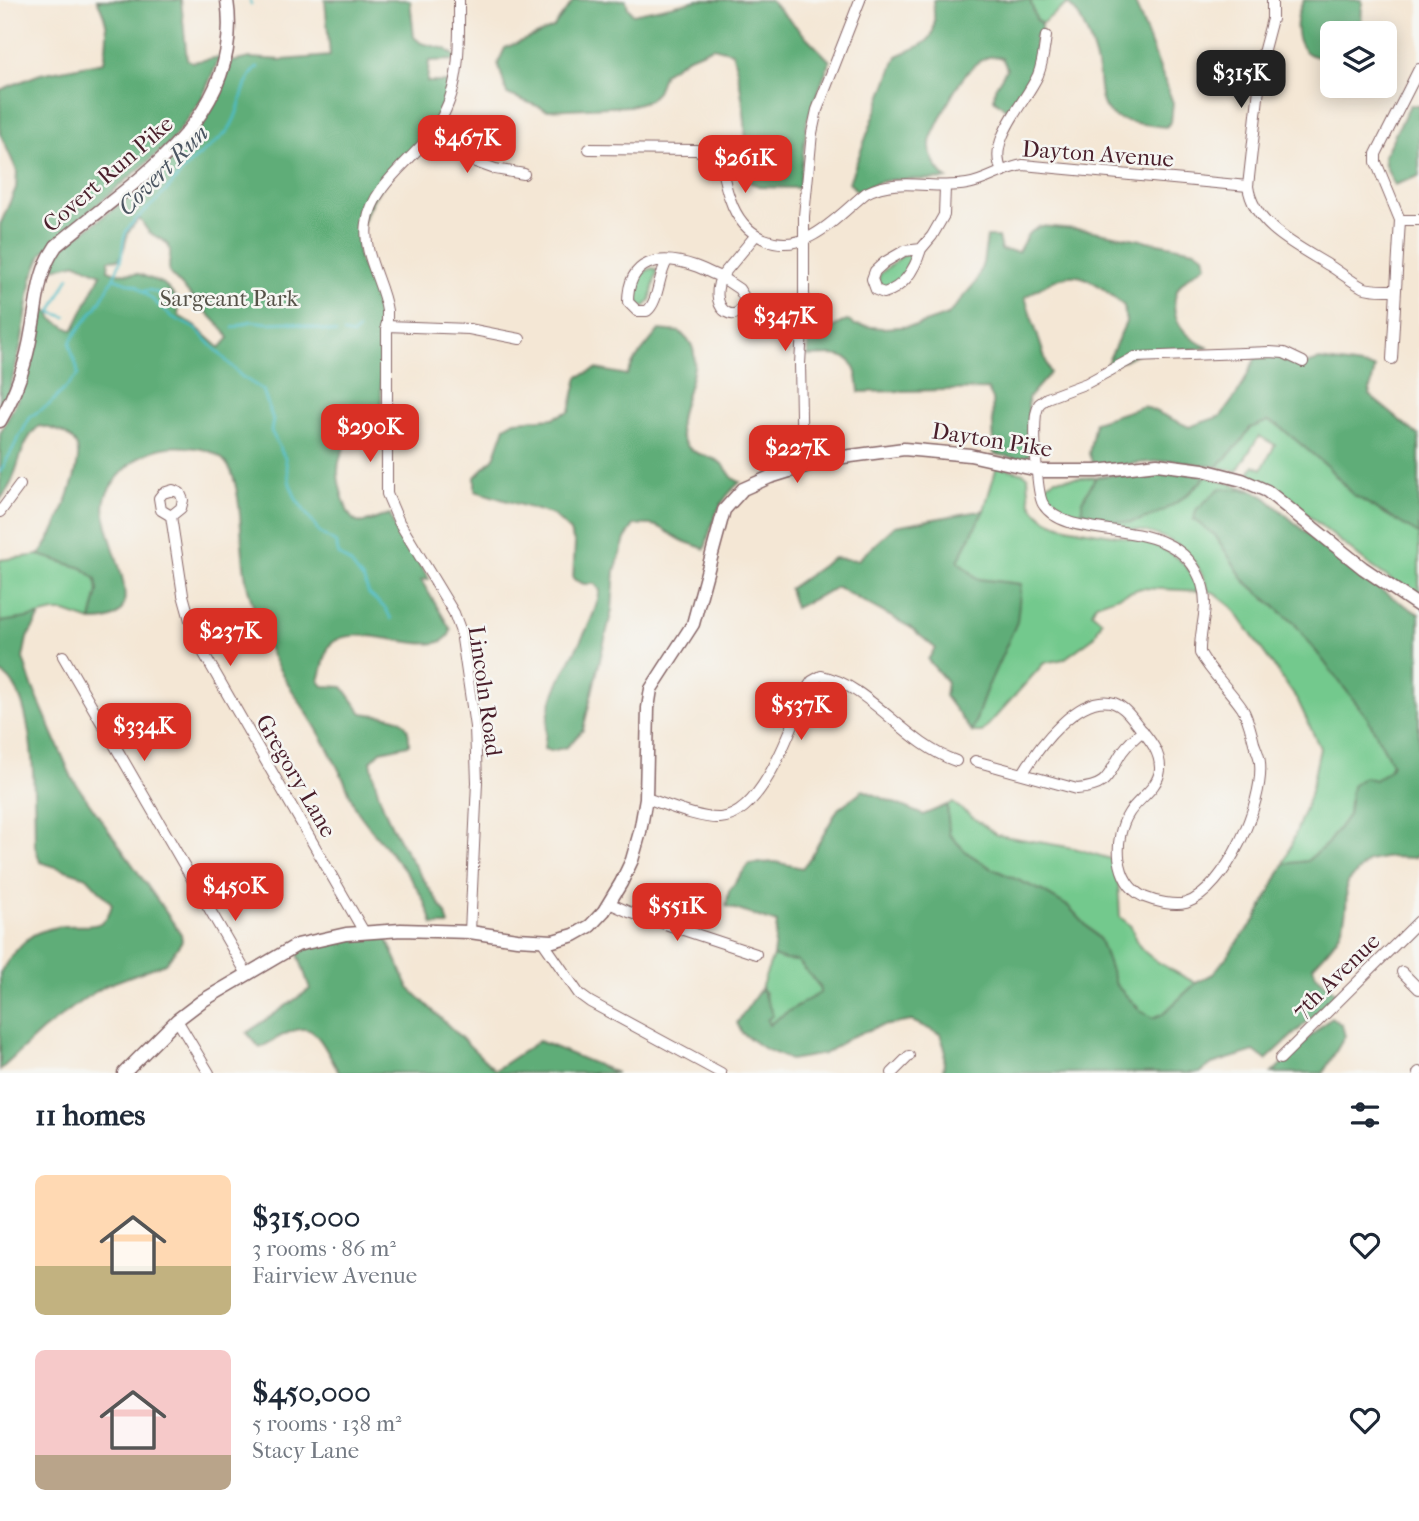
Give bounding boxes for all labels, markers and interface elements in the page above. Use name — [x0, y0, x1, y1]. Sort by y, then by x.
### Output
map controls — [1320, 21, 1397, 98]
button: layers — [1320, 21, 1397, 98]
pin: $315K — [1192, 50, 1290, 110]
text: $315K — [1213, 59, 1269, 86]
street label: Covert Run Pike — [37, 110, 179, 238]
pin: $467K — [418, 116, 516, 175]
water label: Covert Run — [112, 119, 214, 221]
text: $467K — [434, 124, 500, 151]
street label: Dayton Avenue — [1021, 135, 1175, 173]
pin: $261K — [696, 136, 794, 195]
text: $261K — [714, 144, 776, 171]
park label: Sargeant Park — [160, 285, 299, 312]
pin: $347K — [736, 294, 834, 353]
text: $347K — [754, 302, 816, 329]
pin: $290K — [321, 405, 419, 464]
text: $290K — [337, 413, 403, 440]
street label: Dayton Pike — [930, 417, 1054, 463]
pin: $227K — [748, 426, 846, 485]
text: $227K — [765, 434, 829, 461]
pin: $237K — [181, 608, 279, 668]
text: $237K — [199, 617, 261, 644]
street label: Lincoln Road — [462, 624, 508, 758]
pin: $537K — [752, 682, 850, 742]
text: $537K — [771, 691, 831, 718]
pin: $334K — [95, 704, 193, 763]
street label: Gregory Lane — [250, 710, 342, 842]
text: $334K — [113, 712, 175, 739]
pin: $450K — [186, 864, 284, 923]
text: $450K — [203, 872, 267, 899]
pin: $551K — [628, 884, 726, 943]
text: $551K — [648, 892, 706, 919]
street label: 7th Avenue — [1287, 928, 1385, 1024]
icon: filters — [1346, 1096, 1384, 1134]
text: 11 homes — [35, 1098, 145, 1133]
text: $315,000 — [252, 1200, 360, 1235]
icon: home — [91, 1203, 175, 1287]
icon: heart — [1346, 1226, 1384, 1264]
text: 3 rooms · 86 m² — [252, 1235, 396, 1262]
text: Fairview Avenue — [252, 1262, 417, 1289]
text: $450,000 — [252, 1375, 371, 1410]
icon: home — [91, 1378, 175, 1462]
icon: heart — [1346, 1401, 1384, 1439]
text: 5 rooms · 138 m² — [252, 1410, 402, 1437]
text: Stacy Lane — [252, 1437, 359, 1464]

